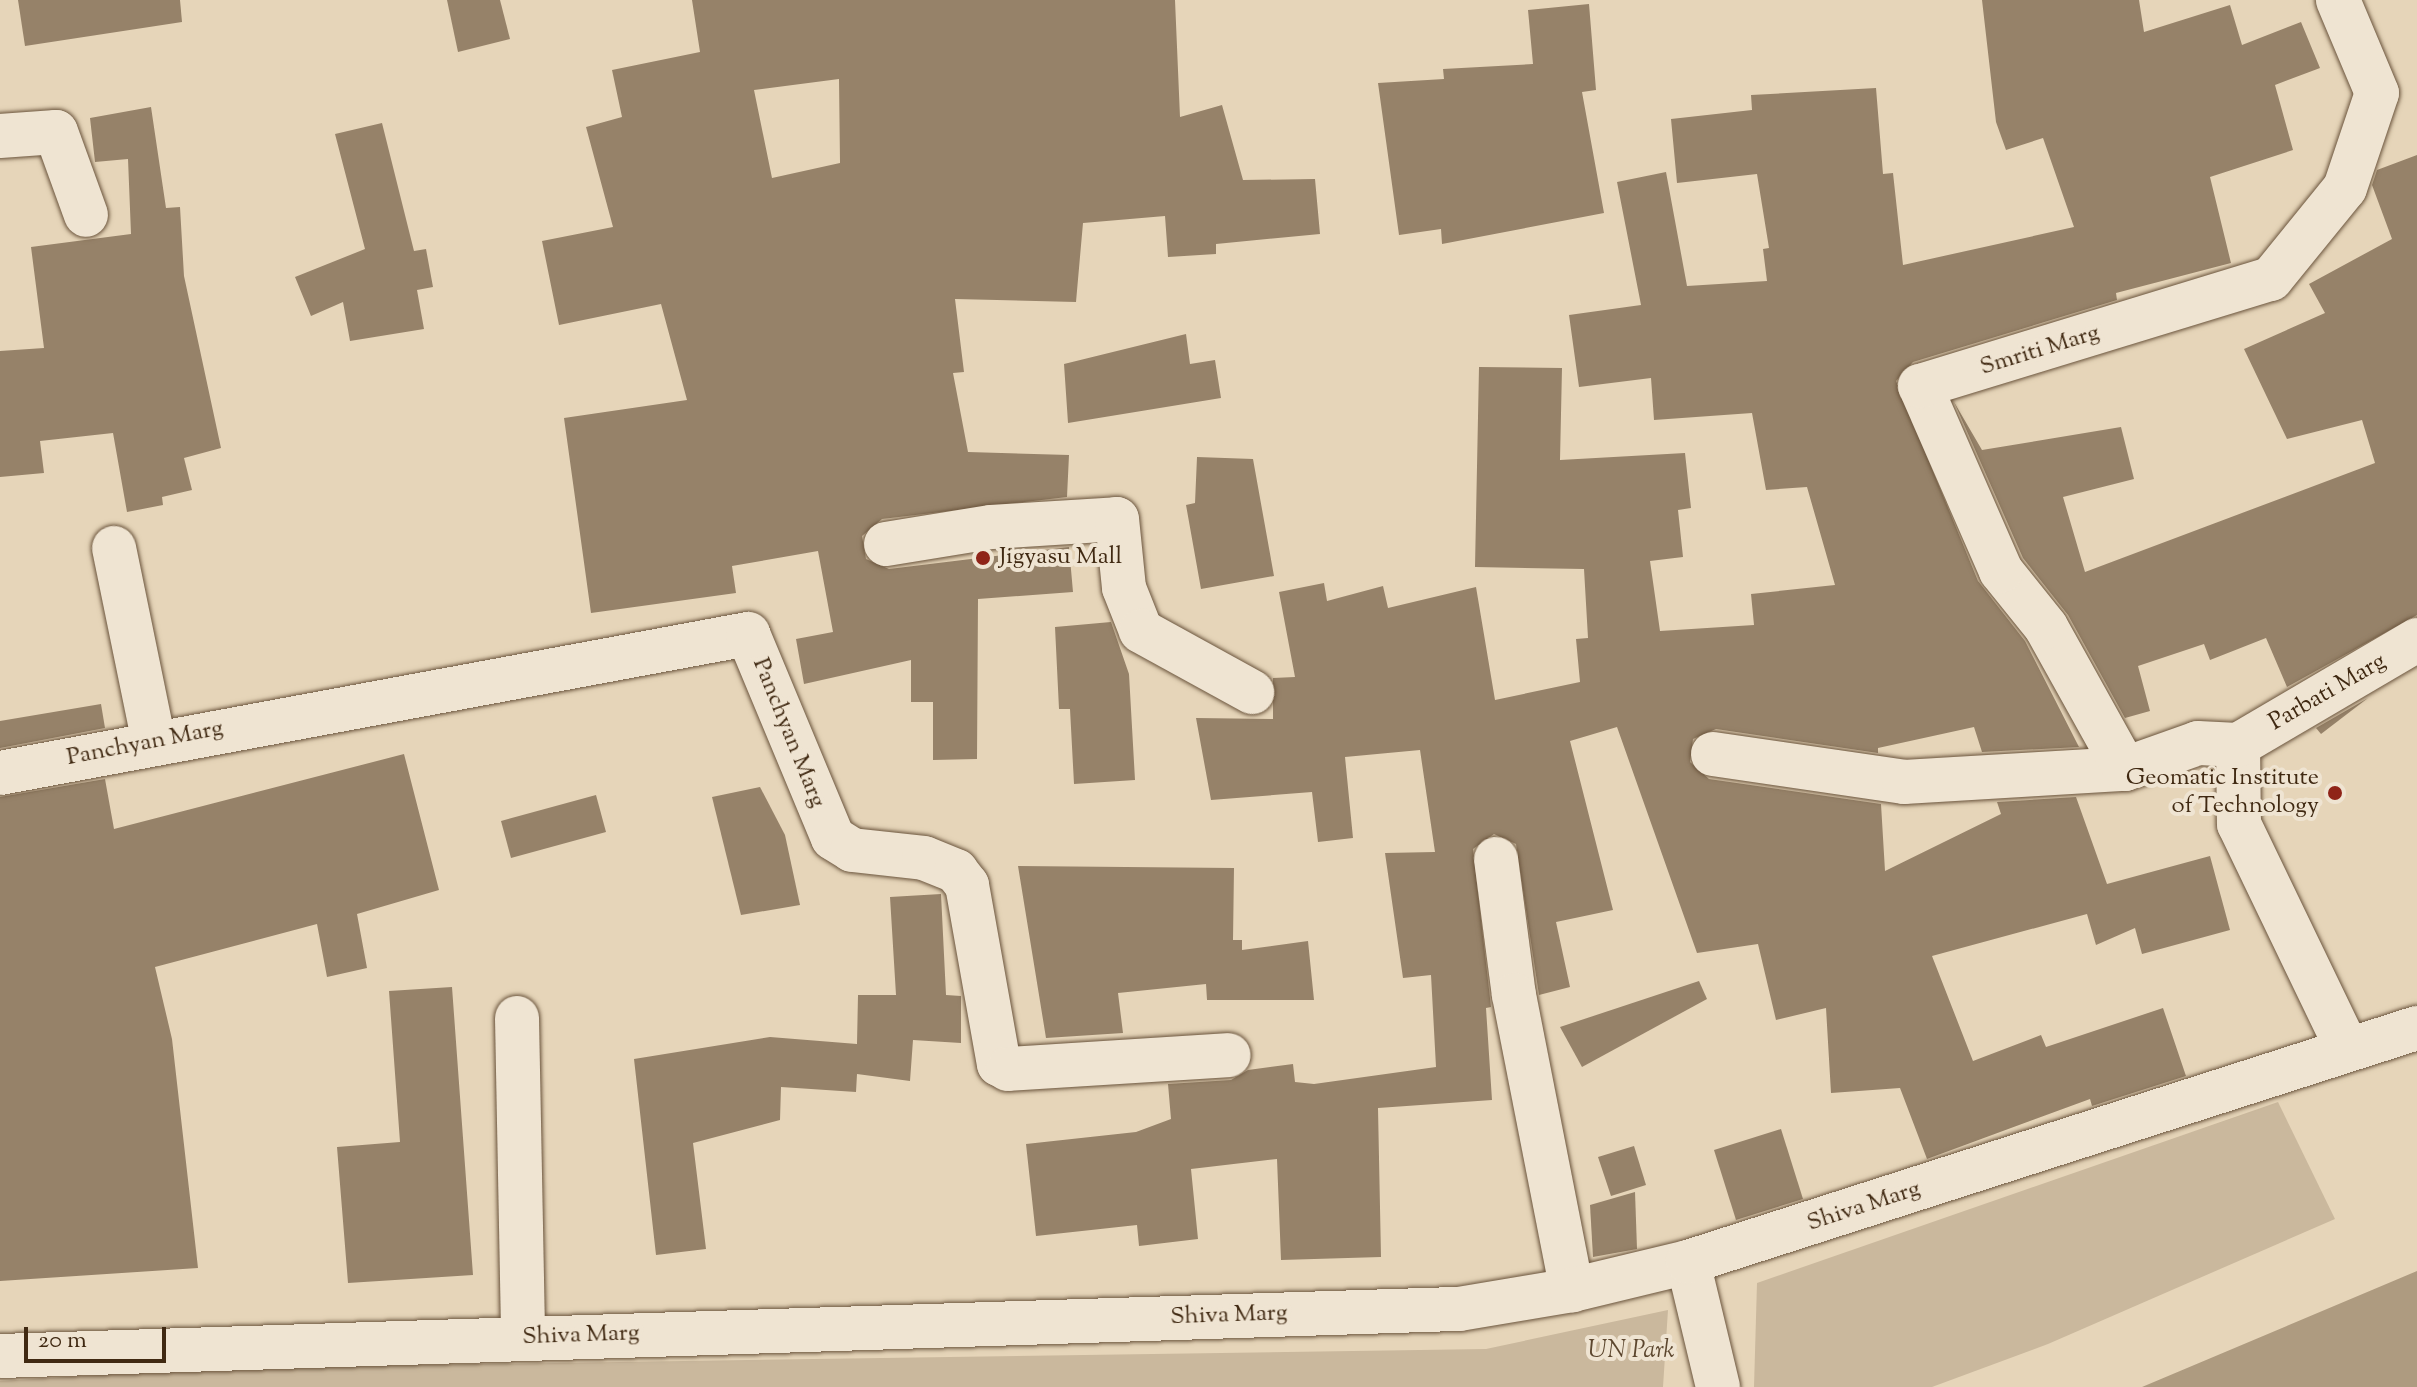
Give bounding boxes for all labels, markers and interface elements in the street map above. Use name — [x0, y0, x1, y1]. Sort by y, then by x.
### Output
street label: Smriti Marg — [1977, 319, 2103, 383]
place label: Jigyasu Mall — [999, 544, 1122, 572]
marker: Jigyasu Mall — [974, 549, 992, 567]
street label: Parbati Marg — [2264, 648, 2392, 738]
street label: Panchyan Marg — [745, 654, 831, 812]
street label: Panchyan Marg — [64, 715, 226, 773]
place label: Geomatic Institute of Technology — [2126, 765, 2319, 821]
marker: Geomatic Institute of Technology — [2326, 784, 2344, 802]
street label: Shiva Marg — [1804, 1175, 1924, 1239]
street label: Shiva Marg — [1170, 1300, 1288, 1332]
scale bar — [28, 1311, 170, 1361]
street label: Shiva Marg — [522, 1320, 640, 1352]
text: 20 m — [38, 1324, 87, 1358]
park label: UN Park — [1588, 1338, 1674, 1366]

